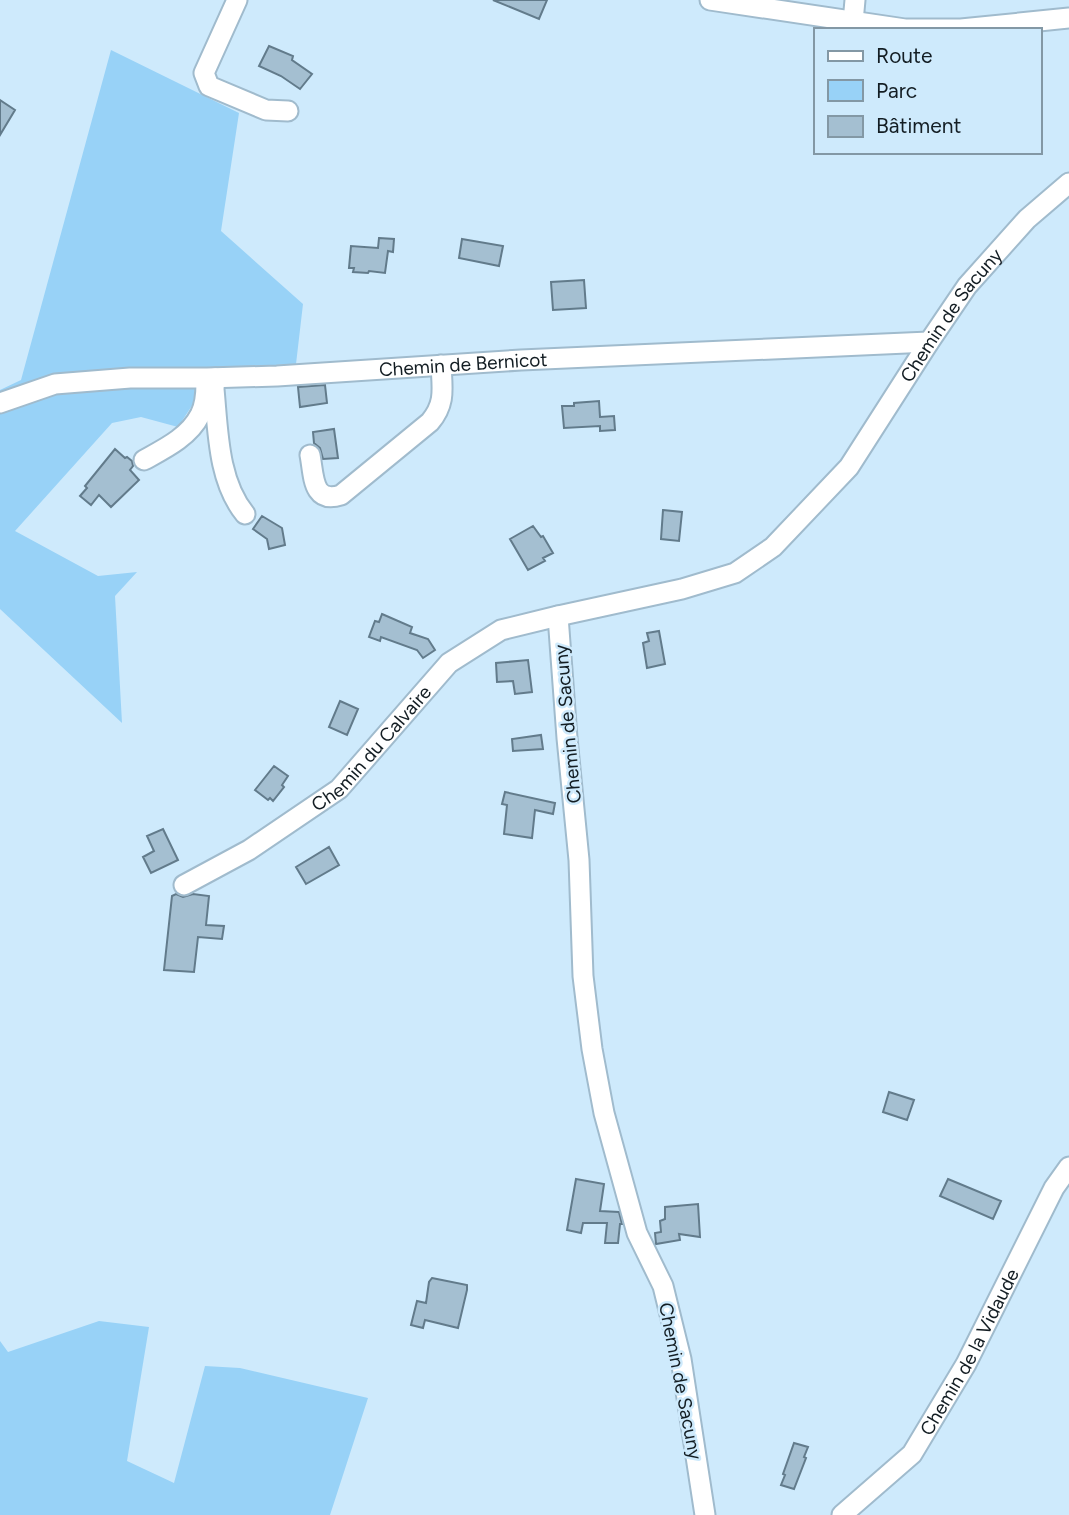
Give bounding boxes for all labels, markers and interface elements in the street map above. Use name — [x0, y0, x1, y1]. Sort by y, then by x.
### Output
legend — [814, 28, 1041, 154]
text: Route — [876, 43, 932, 68]
text: Parc — [876, 78, 917, 103]
text: Bâtiment — [876, 113, 961, 138]
street label: Chemin de Sacuny — [895, 244, 1007, 386]
street label: Chemin de Bernicot — [378, 348, 548, 381]
street label: Chemin de Sacuny — [549, 644, 586, 804]
street label: Chemin du Calvaire — [307, 681, 436, 816]
street label: Chemin de la Vidaude — [915, 1265, 1024, 1439]
street label: Chemin de Sacuny — [654, 1301, 707, 1462]

